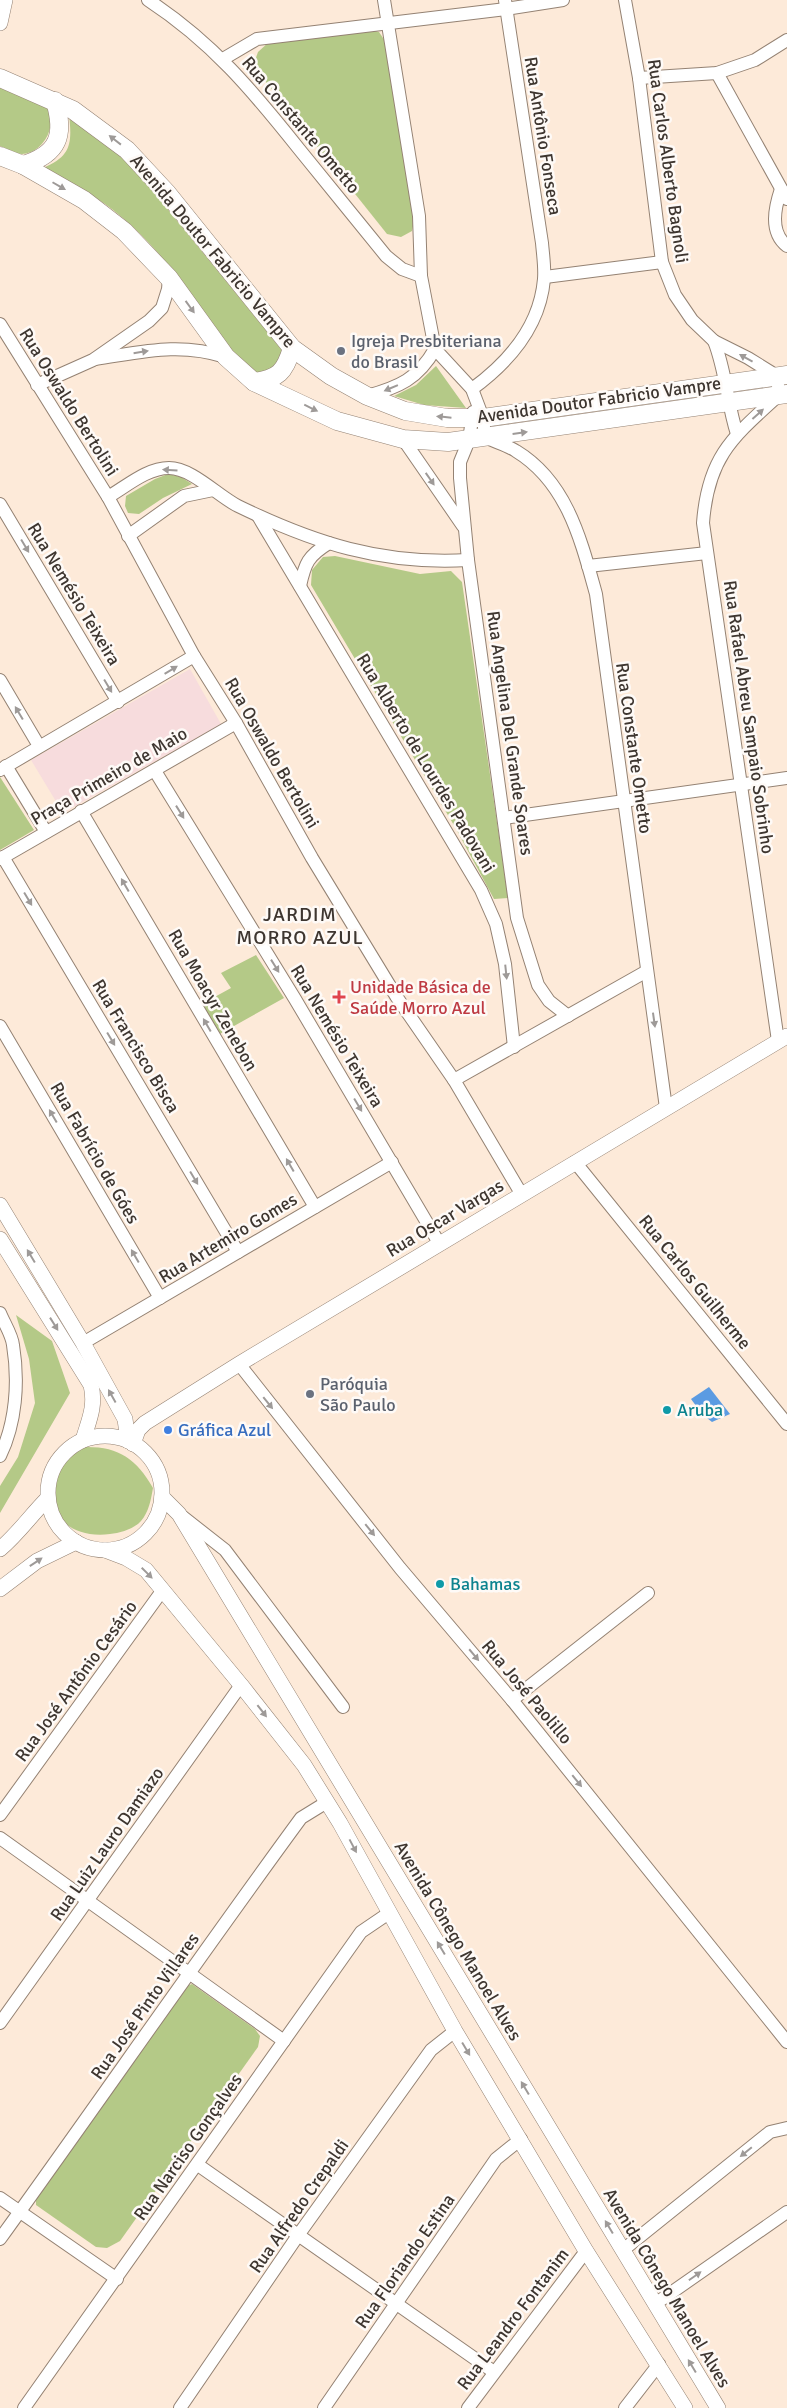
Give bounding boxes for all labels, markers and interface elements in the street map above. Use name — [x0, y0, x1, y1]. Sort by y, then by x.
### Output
street label: Rua Constante Ometto — [237, 52, 365, 198]
street label: Rua Antônio Fonseca — [520, 55, 566, 217]
street label: Rua Carlos Alberto Bagnoli — [643, 58, 693, 264]
one-way arrow — [109, 135, 122, 146]
street label: Avenida Doutor Fabricio Vampre — [126, 150, 300, 352]
one-way arrow — [52, 181, 66, 190]
one-way arrow — [184, 300, 195, 313]
street label: Rua Oswaldo Bertolini — [15, 324, 123, 480]
place label: Igreja Presbiteriana do Brasil — [351, 330, 502, 373]
marker: Igreja Presbiteriana do Brasil — [335, 345, 347, 357]
one-way arrow — [133, 348, 149, 356]
one-way arrow — [740, 353, 753, 362]
street label: Avenida Doutor Fabricio Vampre — [476, 372, 722, 428]
one-way arrow — [384, 384, 398, 392]
one-way arrow — [304, 405, 318, 413]
one-way arrow — [751, 408, 763, 420]
one-way arrow — [436, 413, 452, 421]
one-way arrow — [512, 429, 528, 437]
one-way arrow — [162, 465, 178, 473]
one-way arrow — [425, 472, 435, 486]
street label: Rua Nemésio Teixeira — [23, 519, 125, 669]
one-way arrow — [20, 540, 29, 553]
street label: Rua Rafael Abreu Sampaio Sobrinho — [719, 579, 779, 855]
street label: Rua Angelina Del Grande Soares — [482, 609, 538, 857]
street label: Rua Alberto de Lourdes Padovani — [352, 650, 500, 876]
street label: Rua Constante Ometto — [611, 661, 657, 835]
one-way arrow — [165, 665, 178, 674]
street label: Rua Oswaldo Bertolini — [220, 674, 324, 832]
one-way arrow — [104, 679, 113, 692]
one-way arrow — [15, 706, 24, 720]
street label: Praça Primeiro de Maio — [27, 722, 191, 830]
one-way arrow — [176, 806, 185, 819]
one-way arrow — [121, 878, 129, 893]
one-way arrow — [23, 893, 32, 906]
district label: JARDIM MORRO AZUL — [236, 902, 364, 950]
street label: Rua Moacyr Zenebon — [163, 925, 263, 1075]
one-way arrow — [270, 959, 279, 972]
street label: Rua Nemésio Teixeira — [286, 961, 388, 1111]
one-way arrow — [502, 965, 510, 981]
street label: Rua Francisco Bisca — [87, 975, 185, 1117]
place label: Unidade Básica de Saúde Morro Azul — [350, 976, 491, 1019]
marker: Unidade Básica de Saúde Morro Azul — [332, 990, 346, 1004]
one-way arrow — [650, 1012, 658, 1028]
one-way arrow — [203, 1019, 212, 1032]
one-way arrow — [107, 1032, 116, 1045]
street label: Rua Fabrício de Góes — [46, 1078, 145, 1228]
one-way arrow — [353, 1099, 362, 1112]
one-way arrow — [48, 1110, 57, 1123]
one-way arrow — [285, 1159, 294, 1172]
one-way arrow — [190, 1172, 199, 1185]
street label: Rua Oscar Vargas — [382, 1174, 508, 1262]
street label: Rua Artemiro Gomes — [155, 1188, 301, 1288]
street label: Rua Carlos Guilherme — [634, 1210, 756, 1354]
one-way arrow — [26, 1249, 35, 1262]
one-way arrow — [131, 1249, 139, 1264]
one-way arrow — [49, 1318, 59, 1331]
place label: Paróquia São Paulo — [320, 1373, 396, 1416]
marker: Paróquia São Paulo — [304, 1388, 316, 1400]
one-way arrow — [108, 1390, 117, 1403]
one-way arrow — [263, 1396, 274, 1409]
place label: Aruba — [677, 1399, 723, 1421]
marker: Aruba — [661, 1404, 673, 1416]
place label: Gráfica Azul — [178, 1419, 271, 1441]
marker: Gráfica Azul — [162, 1424, 174, 1436]
one-way arrow — [364, 1523, 375, 1536]
one-way arrow — [29, 1557, 43, 1567]
one-way arrow — [141, 1567, 153, 1579]
place label: Bahamas — [450, 1573, 520, 1595]
marker: Bahamas — [434, 1578, 446, 1590]
street label: Rua José Antônio Cesário — [10, 1596, 142, 1766]
street label: Rua José Paolillo — [477, 1635, 577, 1749]
one-way arrow — [468, 1648, 479, 1661]
one-way arrow — [257, 1704, 267, 1718]
street label: Rua Luiz Lauro Damiazo — [46, 1763, 168, 1925]
one-way arrow — [571, 1774, 582, 1787]
street label: Avenida Cônego Manoel Alves — [390, 1837, 526, 2045]
one-way arrow — [348, 1839, 357, 1852]
street label: Rua José Pinto Villares — [86, 1928, 204, 2084]
one-way arrow — [437, 1942, 446, 1955]
one-way arrow — [461, 2042, 470, 2055]
street label: Rua Narciso Gonçalves — [129, 2069, 247, 2225]
one-way arrow — [520, 2081, 529, 2094]
street label: Rua Alfredo Crepaldi — [245, 2135, 353, 2277]
one-way arrow — [739, 2146, 752, 2157]
street label: Avenida Cônego Manoel Alves — [599, 2184, 735, 2392]
street label: Rua Floriando Estina — [350, 2190, 460, 2332]
one-way arrow — [604, 2220, 613, 2233]
street label: Rua Leandro Fontanim — [452, 2244, 574, 2394]
one-way arrow — [688, 2271, 702, 2281]
one-way arrow — [688, 2360, 697, 2373]

